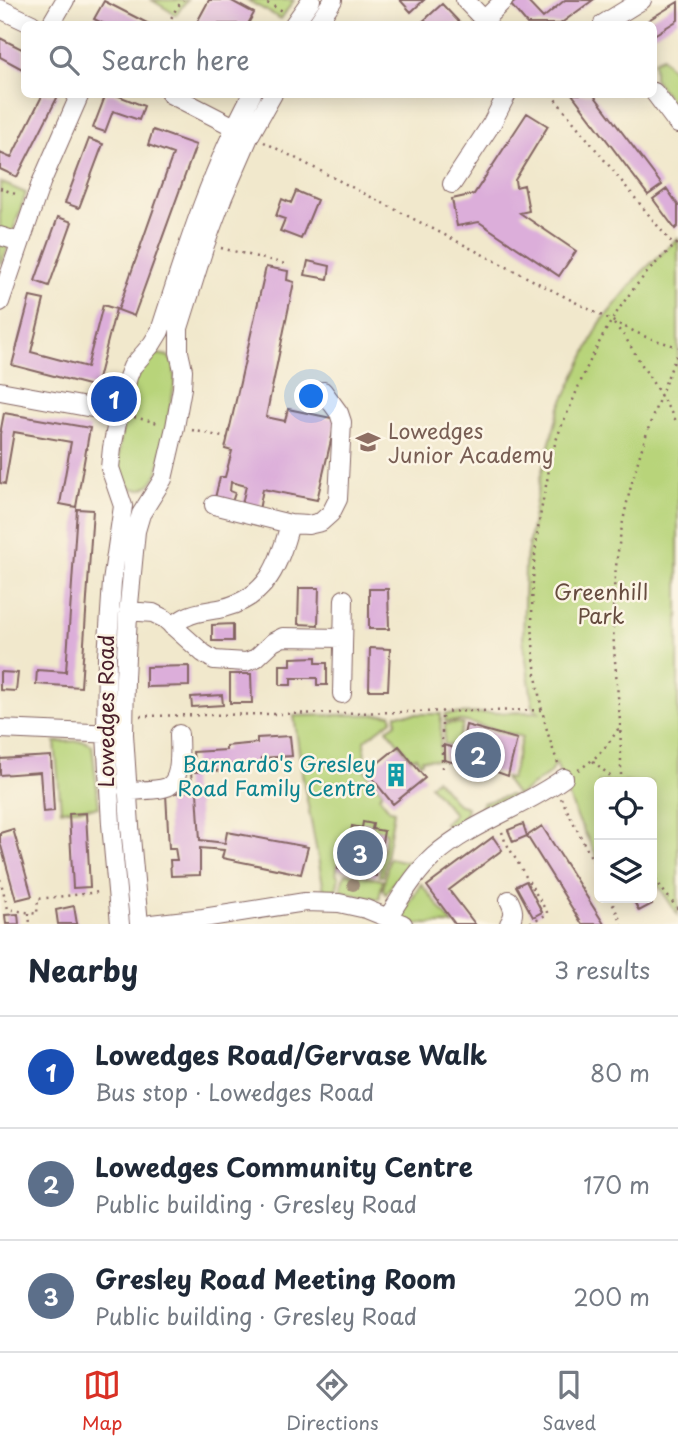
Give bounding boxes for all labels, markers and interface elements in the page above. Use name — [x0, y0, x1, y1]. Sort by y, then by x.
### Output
search box — [21, 21, 657, 98]
text: Search here — [101, 40, 250, 79]
icon: search — [45, 41, 83, 79]
pin: 1 — [91, 373, 137, 425]
your location — [294, 379, 328, 413]
place label: Lowedges Junior Academy — [388, 414, 554, 470]
school or university icon: Lowedges Junior Academy — [354, 428, 382, 456]
park label: Greenhill Park — [554, 575, 648, 631]
street label: Lowedges Road — [89, 634, 121, 788]
pin: 2 — [455, 729, 501, 781]
place label: Barnardo's Gresley Road Family Centre — [178, 747, 376, 803]
building icon: Barnardo's Gresley Road Family Centre — [382, 761, 410, 789]
map controls — [594, 777, 657, 903]
button: locate — [594, 777, 657, 840]
pin: 3 — [337, 827, 383, 879]
button: layers — [594, 840, 657, 903]
text: Nearby — [28, 947, 138, 992]
text: 3 results — [554, 952, 650, 987]
text: Lowedges Road/Gervase Walk — [95, 1035, 487, 1074]
text: 1 — [46, 1055, 57, 1090]
text: 80 m — [590, 1055, 650, 1090]
text: Bus stop · Lowedges Road — [95, 1074, 374, 1109]
text: Lowedges Community Centre — [95, 1147, 473, 1186]
text: 2 — [43, 1167, 59, 1202]
text: 170 m — [583, 1167, 650, 1202]
text: Public building · Gresley Road — [95, 1186, 417, 1221]
text: Gresley Road Meeting Room — [95, 1259, 456, 1298]
text: 3 — [43, 1279, 59, 1314]
text: 200 m — [573, 1279, 650, 1314]
text: Public building · Gresley Road — [95, 1298, 417, 1333]
tab: Map — [82, 1366, 122, 1436]
tab: Directions — [286, 1366, 379, 1436]
tab: Saved — [542, 1366, 596, 1436]

